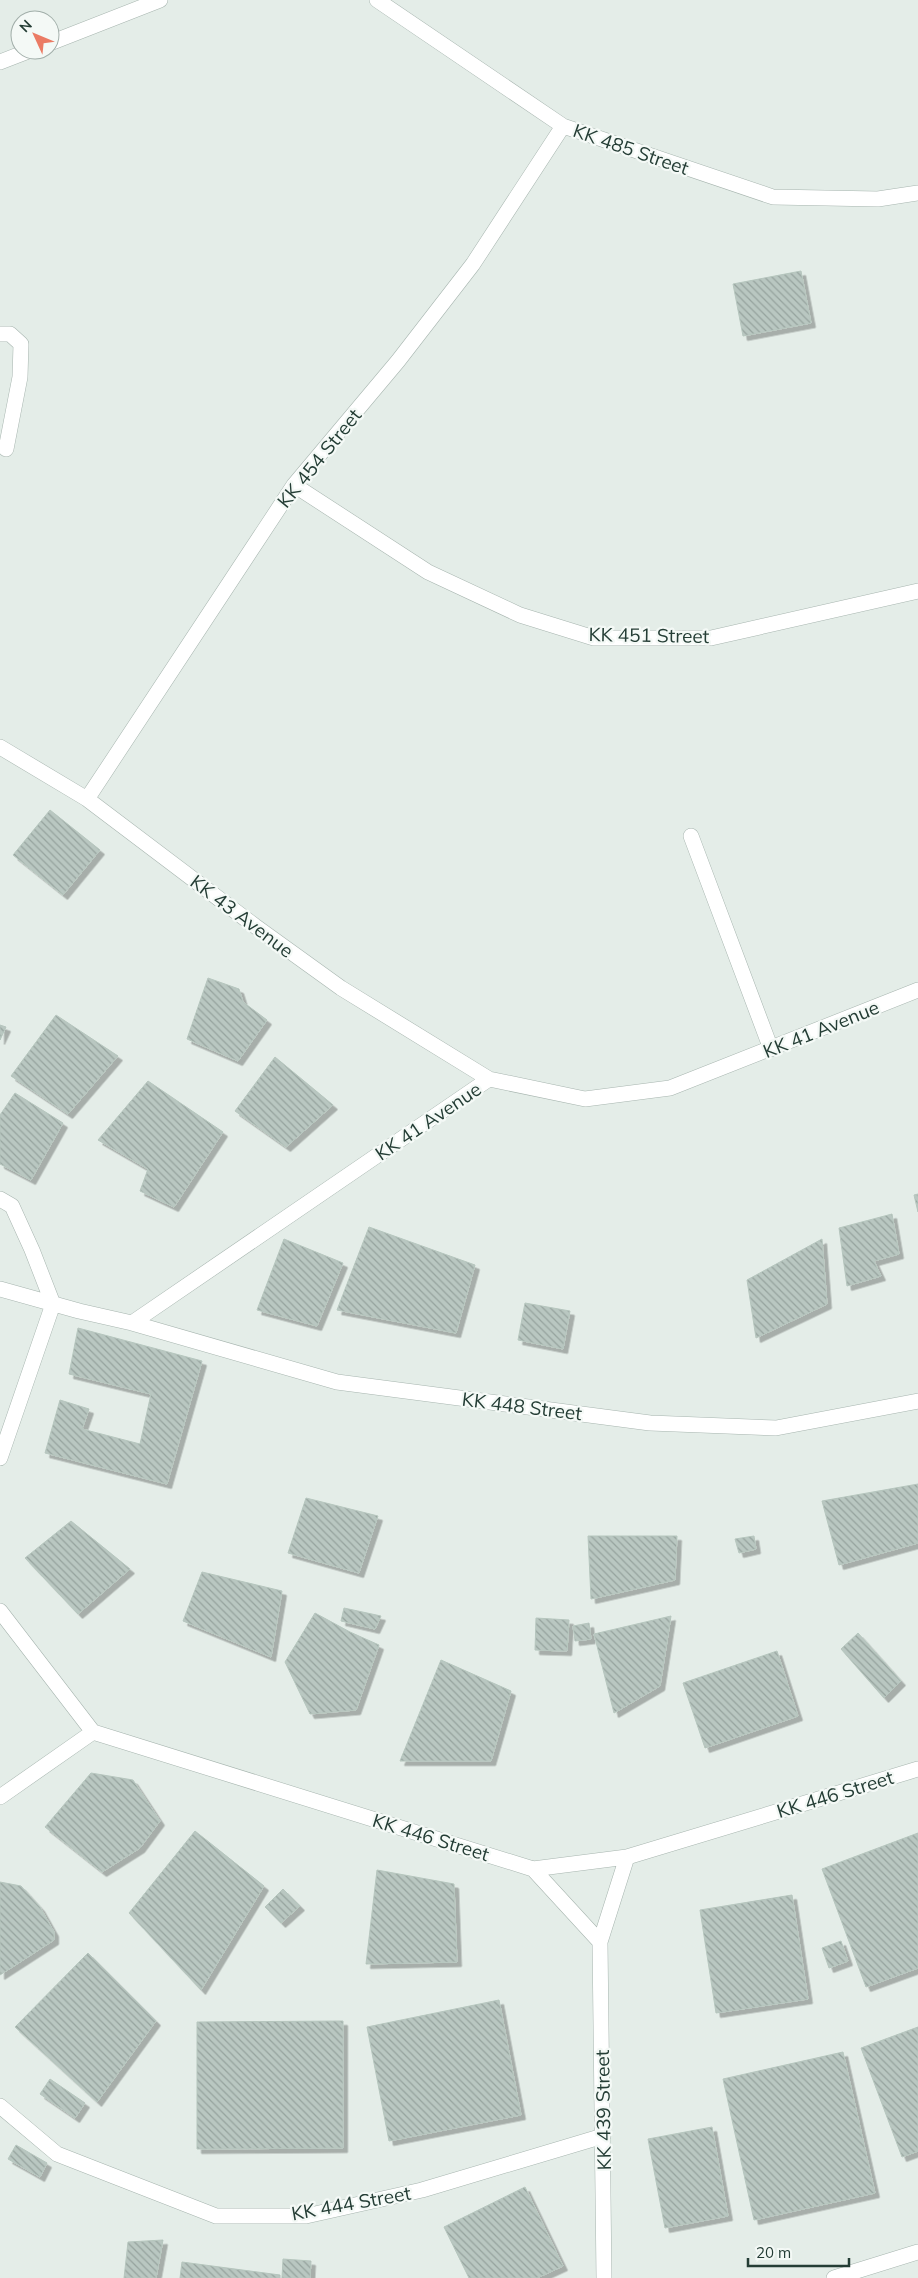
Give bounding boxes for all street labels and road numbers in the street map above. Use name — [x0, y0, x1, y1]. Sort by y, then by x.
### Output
street label: KK 485 Street — [570, 118, 692, 180]
street label: KK 454 Street — [272, 403, 367, 512]
street label: KK 451 Street — [588, 622, 710, 648]
street label: KK 43 Avenue — [186, 869, 298, 963]
street label: KK 41 Avenue — [759, 995, 883, 1063]
street label: KK 41 Avenue — [370, 1077, 486, 1165]
street label: KK 448 Street — [461, 1387, 584, 1425]
street label: KK 446 Street — [774, 1765, 897, 1823]
street label: KK 446 Street — [370, 1808, 493, 1866]
street label: KK 439 Street — [590, 2049, 616, 2171]
street label: KK 444 Street — [289, 2181, 413, 2225]

